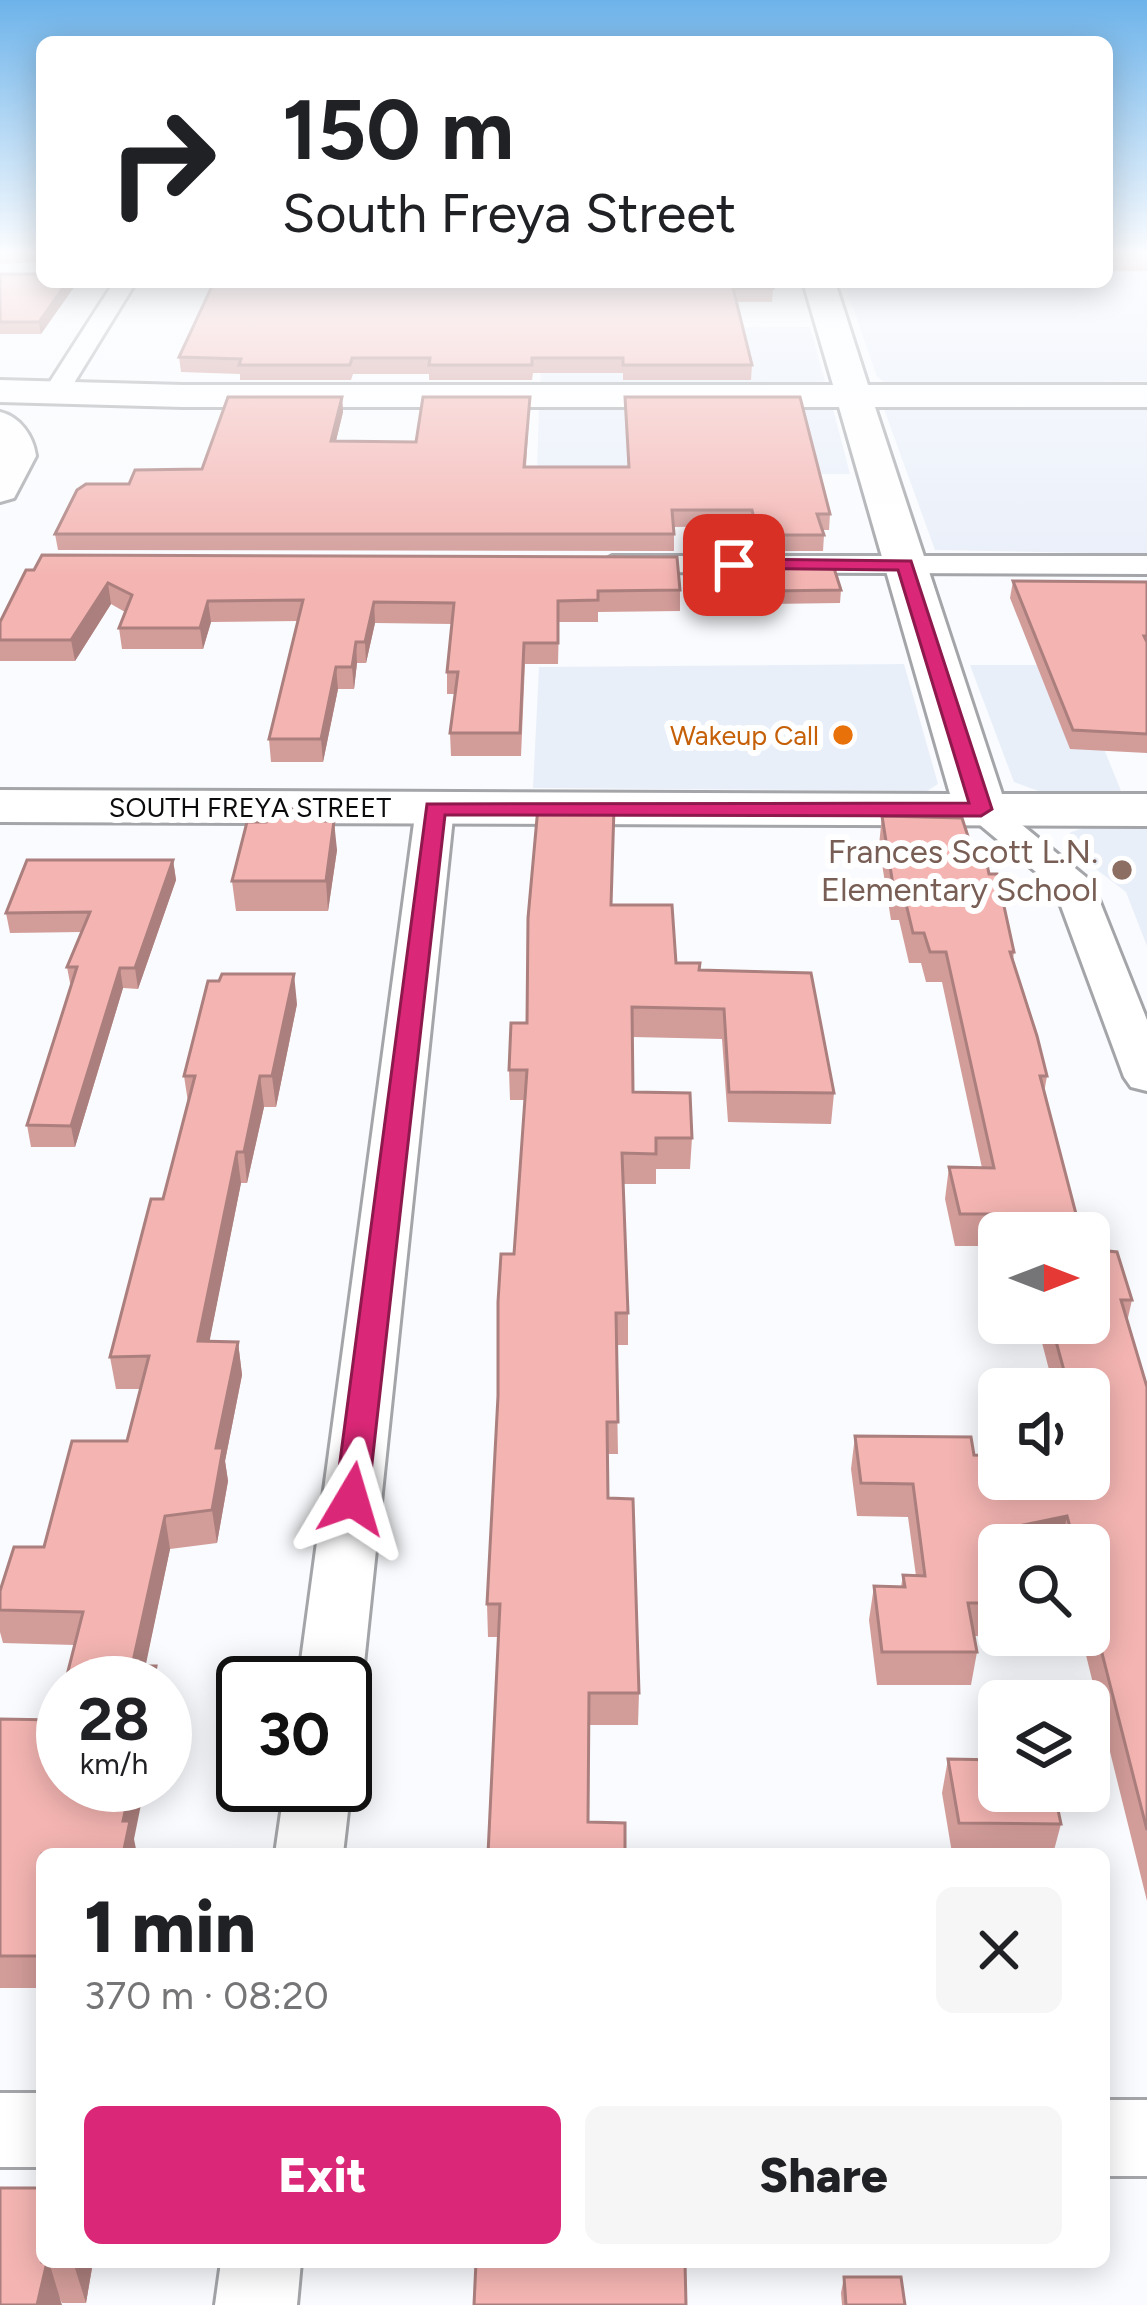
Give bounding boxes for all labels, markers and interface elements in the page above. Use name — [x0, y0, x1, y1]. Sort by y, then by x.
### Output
text: 150 m — [282, 79, 514, 180]
icon: right — [84, 84, 240, 240]
text: South Freya Street — [282, 181, 736, 246]
pin — [683, 514, 785, 616]
icon: arrive — [701, 532, 767, 598]
place label: Wakeup Call — [670, 719, 819, 752]
marker: Wakeup Call — [830, 722, 856, 748]
street label: SOUTH FREYA STREET — [109, 791, 391, 824]
place label: Frances Scott L.N. Elementary School — [821, 832, 1098, 909]
marker: Frances Scott L.N. Elementary School — [1109, 857, 1135, 883]
north arrow — [978, 1212, 1110, 1344]
map controls — [978, 1212, 1110, 1812]
button: sound — [978, 1368, 1110, 1500]
position arrow — [289, 1436, 415, 1562]
button: search — [978, 1524, 1110, 1656]
speed limit sign: 30 — [216, 1656, 372, 1812]
button: layers — [978, 1680, 1110, 1812]
text: 28 — [78, 1683, 150, 1755]
text: km/h — [80, 1745, 148, 1782]
text: 1 min — [84, 1884, 256, 1970]
button: close — [936, 1887, 1062, 2013]
text: 370 m · 08:20 — [84, 1972, 329, 2019]
button: Exit — [84, 2106, 561, 2244]
button: Share — [585, 2106, 1062, 2244]

